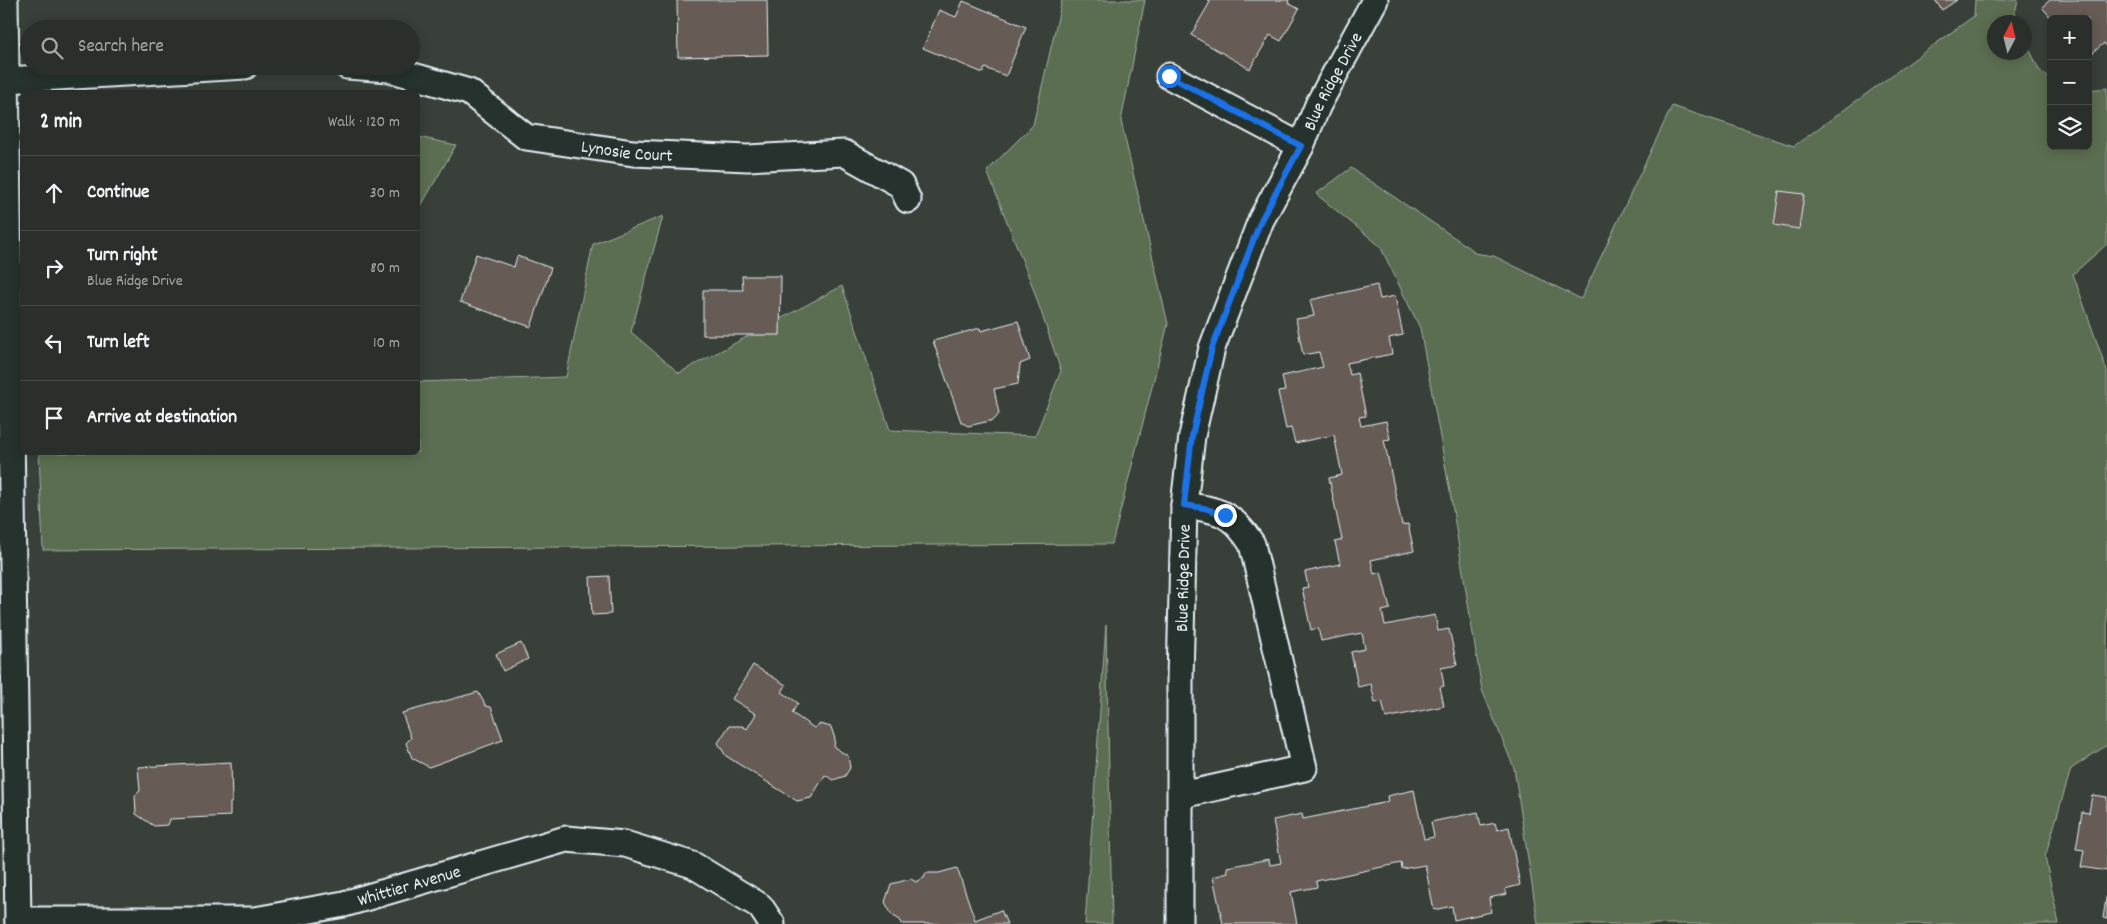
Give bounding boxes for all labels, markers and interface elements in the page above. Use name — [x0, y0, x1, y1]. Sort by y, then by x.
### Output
north arrow — [1987, 15, 2032, 60]
map controls — [2047, 15, 2092, 150]
button: + — [2047, 15, 2092, 60]
search box — [20, 20, 420, 75]
street label: Blue Ridge Drive — [1299, 28, 1370, 135]
icon: search — [38, 34, 66, 62]
text: Search here — [78, 34, 164, 61]
button: − — [2047, 60, 2092, 105]
route start — [1158, 65, 1181, 88]
button: layers — [2047, 105, 2092, 150]
text: 2 min — [40, 108, 82, 138]
text: Walk · 120 m — [328, 111, 400, 134]
street label: Lynosie Court — [579, 135, 674, 170]
icon: ahead — [40, 179, 68, 207]
text: Continue — [87, 180, 149, 207]
text: 30 m — [370, 182, 400, 205]
text: Turn right — [87, 243, 158, 270]
icon: right — [40, 254, 68, 282]
text: 80 m — [370, 257, 400, 280]
text: Blue Ridge Drive — [87, 270, 183, 293]
icon: left — [40, 329, 68, 357]
text: Turn left — [87, 330, 150, 357]
text: 10 m — [373, 332, 400, 355]
icon: arrive — [40, 404, 68, 432]
text: Arrive at destination — [87, 405, 237, 432]
route end — [1214, 504, 1237, 527]
street label: Blue Ridge Drive — [1171, 524, 1199, 632]
street label: Whittier Avenue — [355, 860, 464, 914]

